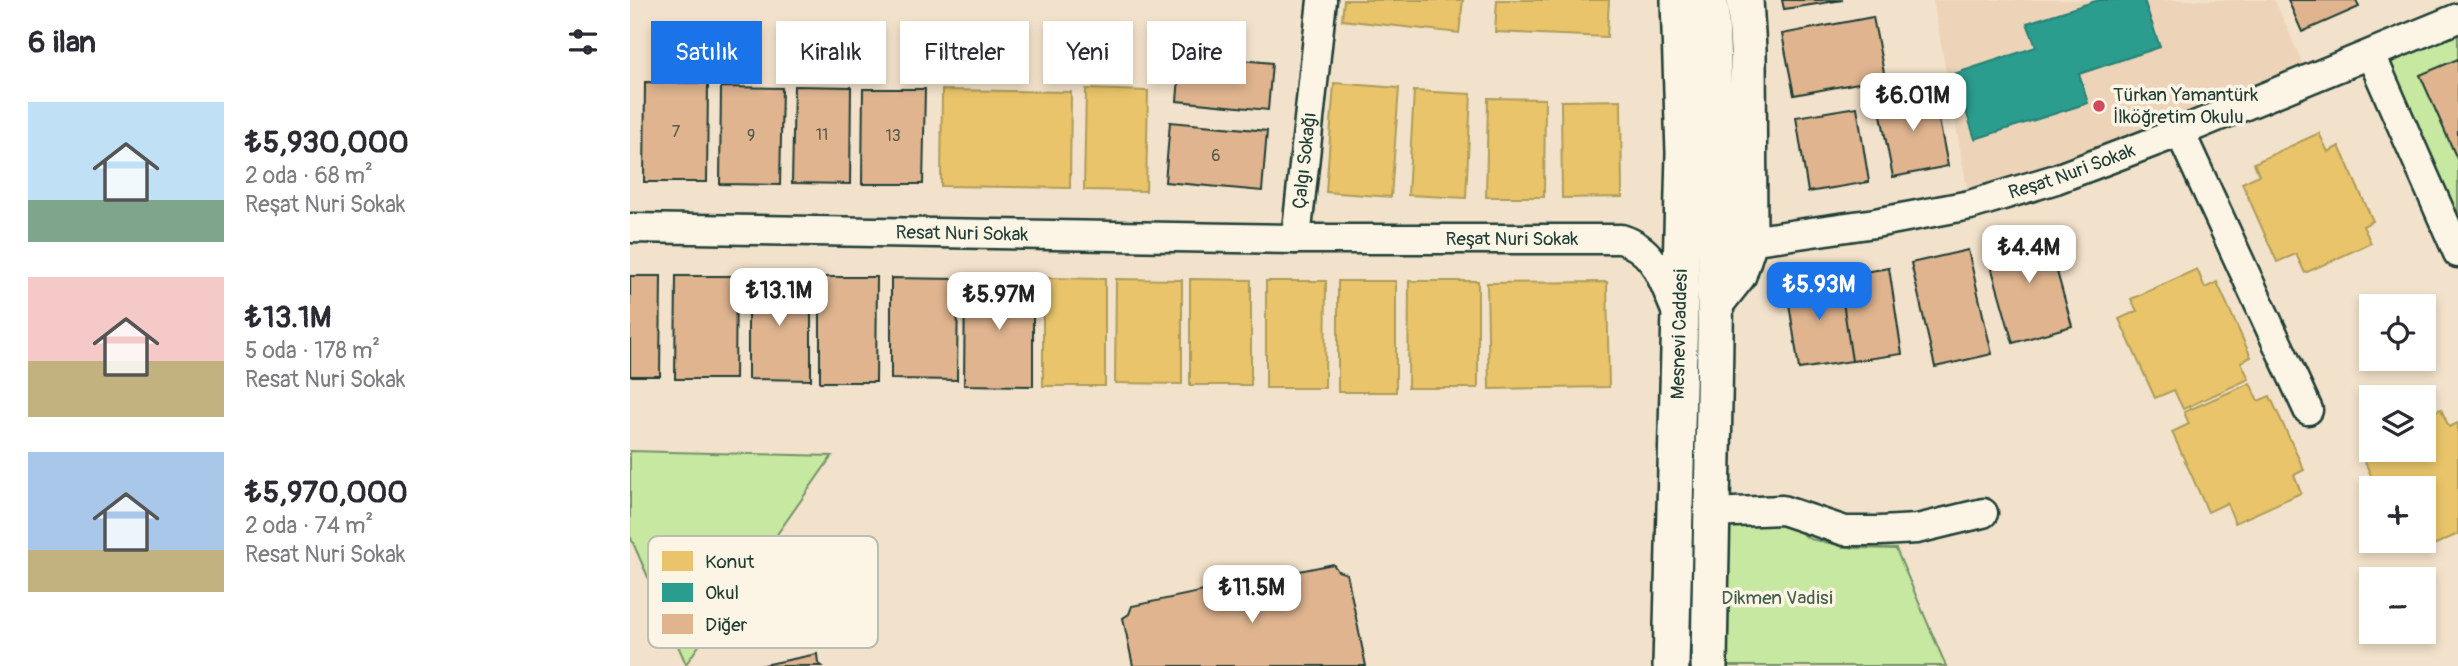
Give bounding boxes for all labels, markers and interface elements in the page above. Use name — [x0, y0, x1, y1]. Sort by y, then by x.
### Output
chip: Satılık — [651, 21, 762, 84]
chip: Kiralık — [776, 21, 886, 84]
chip: Filtreler — [900, 21, 1029, 84]
chip: Yeni — [1043, 21, 1133, 84]
chip: Daire — [1147, 21, 1246, 84]
icon: filters — [564, 23, 602, 61]
text: 6 ilan — [28, 24, 96, 61]
pin: ₺6.01M — [1856, 74, 1970, 133]
text: ₺6.01M — [1876, 81, 1950, 110]
place label: Türkan Yamantürk İlköğretim Okulu — [2113, 83, 2258, 129]
marker: Türkan Yamantürk İlköğretim Okulu — [2091, 98, 2107, 114]
street label: Çalgı Sokağı — [1287, 111, 1322, 210]
house number: 7 — [672, 122, 681, 142]
text: ₺5,930,000 — [245, 124, 409, 161]
house number: 11 — [816, 125, 828, 145]
house number: 9 — [747, 126, 755, 146]
house number: 13 — [885, 126, 901, 146]
icon: home — [84, 130, 168, 214]
street label: Reşat Nuri Sokak — [2005, 138, 2138, 205]
house number: 6 — [1211, 146, 1221, 166]
text: 2 oda · 68 m² — [245, 161, 373, 190]
text: Reşat Nuri Sokak — [245, 190, 405, 219]
street label: Resat Nuri Sokak — [895, 220, 1029, 247]
pin: ₺4.4M — [1980, 226, 2078, 285]
street label: Reşat Nuri Sokak — [1446, 227, 1578, 251]
text: ₺4.4M — [1998, 233, 2060, 262]
pin: ₺5.93M — [1762, 262, 1876, 322]
pin: ₺13.1M — [722, 268, 836, 328]
street label: Mesnevi Caddesi — [1666, 269, 1693, 400]
text: ₺5.93M — [1783, 270, 1855, 299]
pin: ₺5.97M — [942, 272, 1056, 332]
text: ₺13.1M — [746, 276, 812, 305]
text: ₺5.97M — [963, 280, 1035, 309]
map controls — [2359, 294, 2436, 644]
button: locate — [2359, 294, 2436, 371]
text: ₺13.1M — [245, 299, 331, 336]
icon: home — [84, 305, 168, 389]
text: 5 oda · 178 m² — [245, 336, 380, 365]
text: Resat Nuri Sokak — [245, 365, 405, 394]
button: layers — [2359, 385, 2436, 462]
text: ₺5,970,000 — [245, 474, 408, 511]
button: + — [2359, 476, 2436, 553]
icon: home — [84, 480, 168, 564]
text: 2 oda · 74 m² — [245, 511, 373, 540]
legend — [648, 536, 878, 648]
text: Resat Nuri Sokak — [245, 540, 405, 569]
text: Konut — [705, 550, 755, 574]
pin: ₺11.5M — [1195, 566, 1309, 625]
button: − — [2359, 567, 2436, 644]
text: ₺11.5M — [1219, 573, 1285, 602]
text: Okul — [705, 581, 739, 605]
park label: Dikmen Vadisi — [1721, 586, 1833, 610]
text: Diğer — [705, 613, 748, 637]

